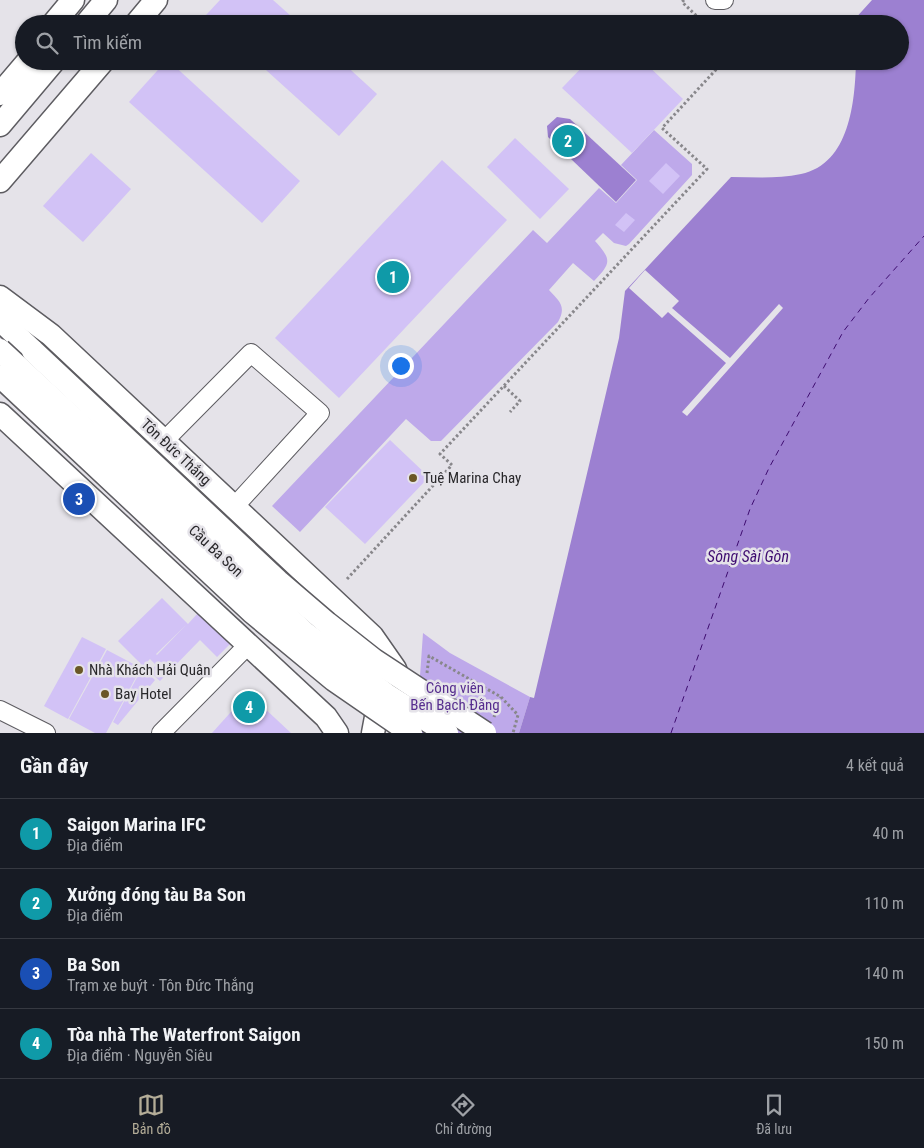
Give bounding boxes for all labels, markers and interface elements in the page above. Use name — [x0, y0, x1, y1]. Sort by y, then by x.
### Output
search box — [15, 15, 909, 70]
icon: search — [33, 29, 61, 57]
text: Tìm kiếm — [73, 31, 142, 54]
pin: 2 — [552, 122, 584, 160]
pin: 1 — [377, 258, 409, 296]
your location — [388, 353, 414, 379]
street label: Tôn Đức Thắng — [137, 415, 215, 489]
place label: Tuệ Marina Chay — [423, 469, 521, 487]
marker: Tuệ Marina Chay — [407, 472, 419, 484]
pin: 3 — [63, 480, 95, 518]
street label: Cầu Ba Son — [185, 521, 247, 581]
water label: Sông Sài Gòn — [707, 547, 789, 566]
place label: Nhà Khách Hải Quân — [89, 661, 210, 679]
marker: Nhà Khách Hải Quân — [73, 664, 85, 676]
park label: Công viên Bến Bạch Đằng — [410, 679, 500, 714]
place label: Bay Hotel — [115, 685, 172, 703]
marker: Bay Hotel — [99, 688, 111, 700]
pin: 4 — [233, 688, 265, 726]
text: Gần đây — [20, 754, 88, 778]
text: 4 kết quả — [846, 756, 904, 775]
text: Saigon Marina IFC — [67, 813, 206, 836]
text: 1 — [32, 824, 40, 843]
text: 40 m — [872, 824, 904, 843]
text: Địa điểm — [67, 836, 123, 855]
text: Xưởng đóng tàu Ba Son — [67, 883, 246, 906]
text: 2 — [32, 894, 40, 913]
text: 110 m — [865, 894, 904, 913]
text: Địa điểm — [67, 906, 123, 925]
text: Ba Son — [67, 953, 120, 976]
text: 3 — [32, 964, 40, 983]
text: 140 m — [865, 964, 904, 983]
text: Trạm xe buýt · Tôn Đức Thắng — [67, 976, 254, 995]
text: Tòa nhà The Waterfront Saigon — [67, 1023, 301, 1046]
text: 4 — [32, 1034, 40, 1053]
text: 150 m — [865, 1034, 904, 1053]
text: Địa điểm · Nguyễn Siêu — [67, 1046, 213, 1065]
tab: Bản đồ — [132, 1091, 171, 1137]
tab: Chỉ đường — [435, 1091, 492, 1137]
tab: Đã lưu — [756, 1091, 792, 1137]

